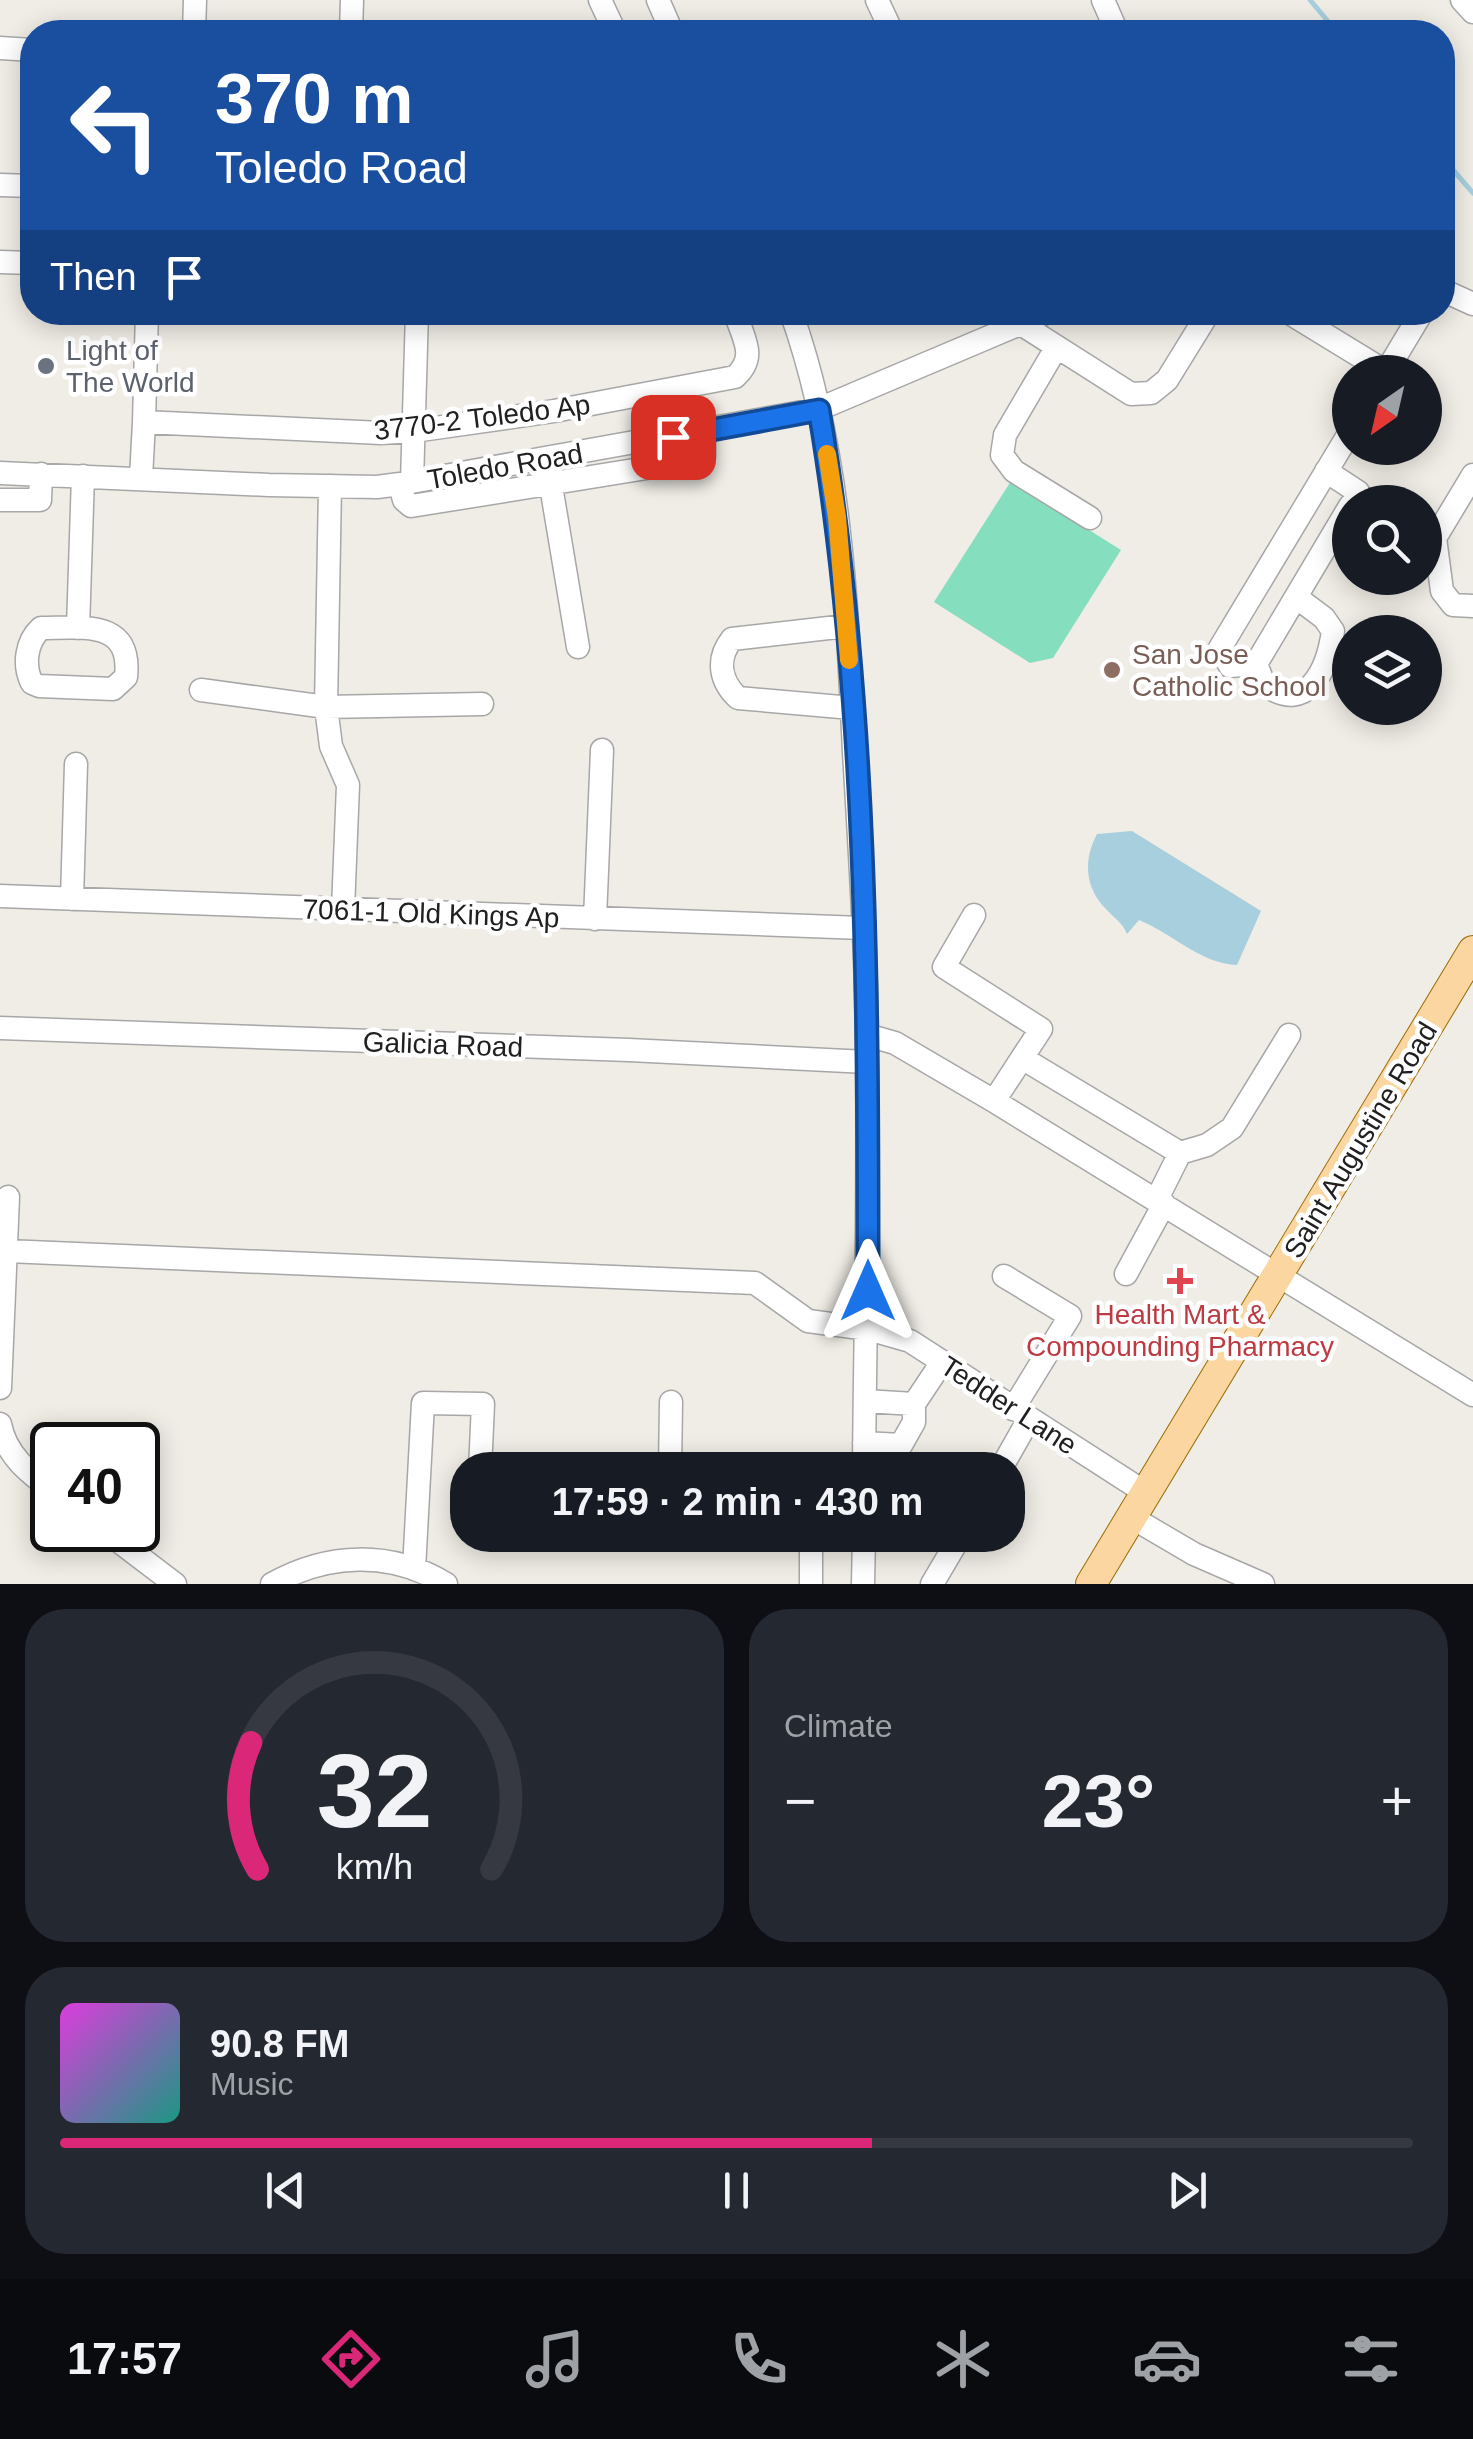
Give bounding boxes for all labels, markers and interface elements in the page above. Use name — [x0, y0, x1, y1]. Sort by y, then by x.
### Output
icon: left — [50, 60, 180, 190]
text: 370 m — [215, 60, 413, 138]
text: Toledo Road — [215, 142, 468, 193]
icon: arrive — [157, 250, 212, 305]
text: Then — [50, 256, 137, 298]
place label: Light of The World — [66, 335, 195, 398]
marker: Light of The World — [35, 355, 57, 377]
north arrow — [1332, 355, 1442, 465]
map controls — [1332, 355, 1442, 725]
street label: 3770-2 Toledo Ap — [372, 389, 592, 446]
pin — [631, 395, 716, 480]
icon: arrive — [646, 410, 701, 465]
street label: Toledo Road — [425, 438, 585, 495]
button: search — [1332, 485, 1442, 595]
button: layers — [1332, 615, 1442, 725]
place label: San Jose Catholic School — [1132, 639, 1327, 702]
marker: San Jose Catholic School — [1101, 659, 1123, 681]
street label: 7061-1 Old Kings Ap — [302, 894, 560, 933]
street label: Saint Augustine Road — [1278, 1017, 1443, 1264]
street label: Galicia Road — [362, 1026, 524, 1063]
position arrow — [816, 1239, 920, 1343]
marker: Health Mart & Compounding Pharmacy — [1169, 1270, 1191, 1292]
place label: Health Mart & Compounding Pharmacy — [1026, 1299, 1334, 1362]
street label: Tedder Lane — [935, 1350, 1082, 1461]
speed limit sign: 40 — [30, 1422, 160, 1552]
text: 17:59 · 2 min · 430 m — [552, 1481, 923, 1523]
text: Climate — [784, 1708, 892, 1744]
text: 32 — [317, 1733, 432, 1849]
text: 23° — [1042, 1759, 1155, 1843]
text: − — [784, 1770, 816, 1832]
text: + — [1381, 1770, 1413, 1832]
text: km/h — [336, 1847, 413, 1887]
text: 90.8 FM — [210, 2023, 349, 2065]
text: Music — [210, 2066, 294, 2102]
icon: previous — [258, 2163, 313, 2218]
icon: pause — [709, 2163, 764, 2218]
icon: next — [1160, 2163, 1215, 2218]
icon: directions — [316, 2324, 386, 2394]
icon: music — [520, 2324, 590, 2394]
icon: phone — [724, 2324, 794, 2394]
icon: climate — [928, 2324, 998, 2394]
icon: car — [1132, 2324, 1202, 2394]
icon: filters — [1336, 2324, 1406, 2394]
text: 17:57 — [67, 2333, 182, 2384]

